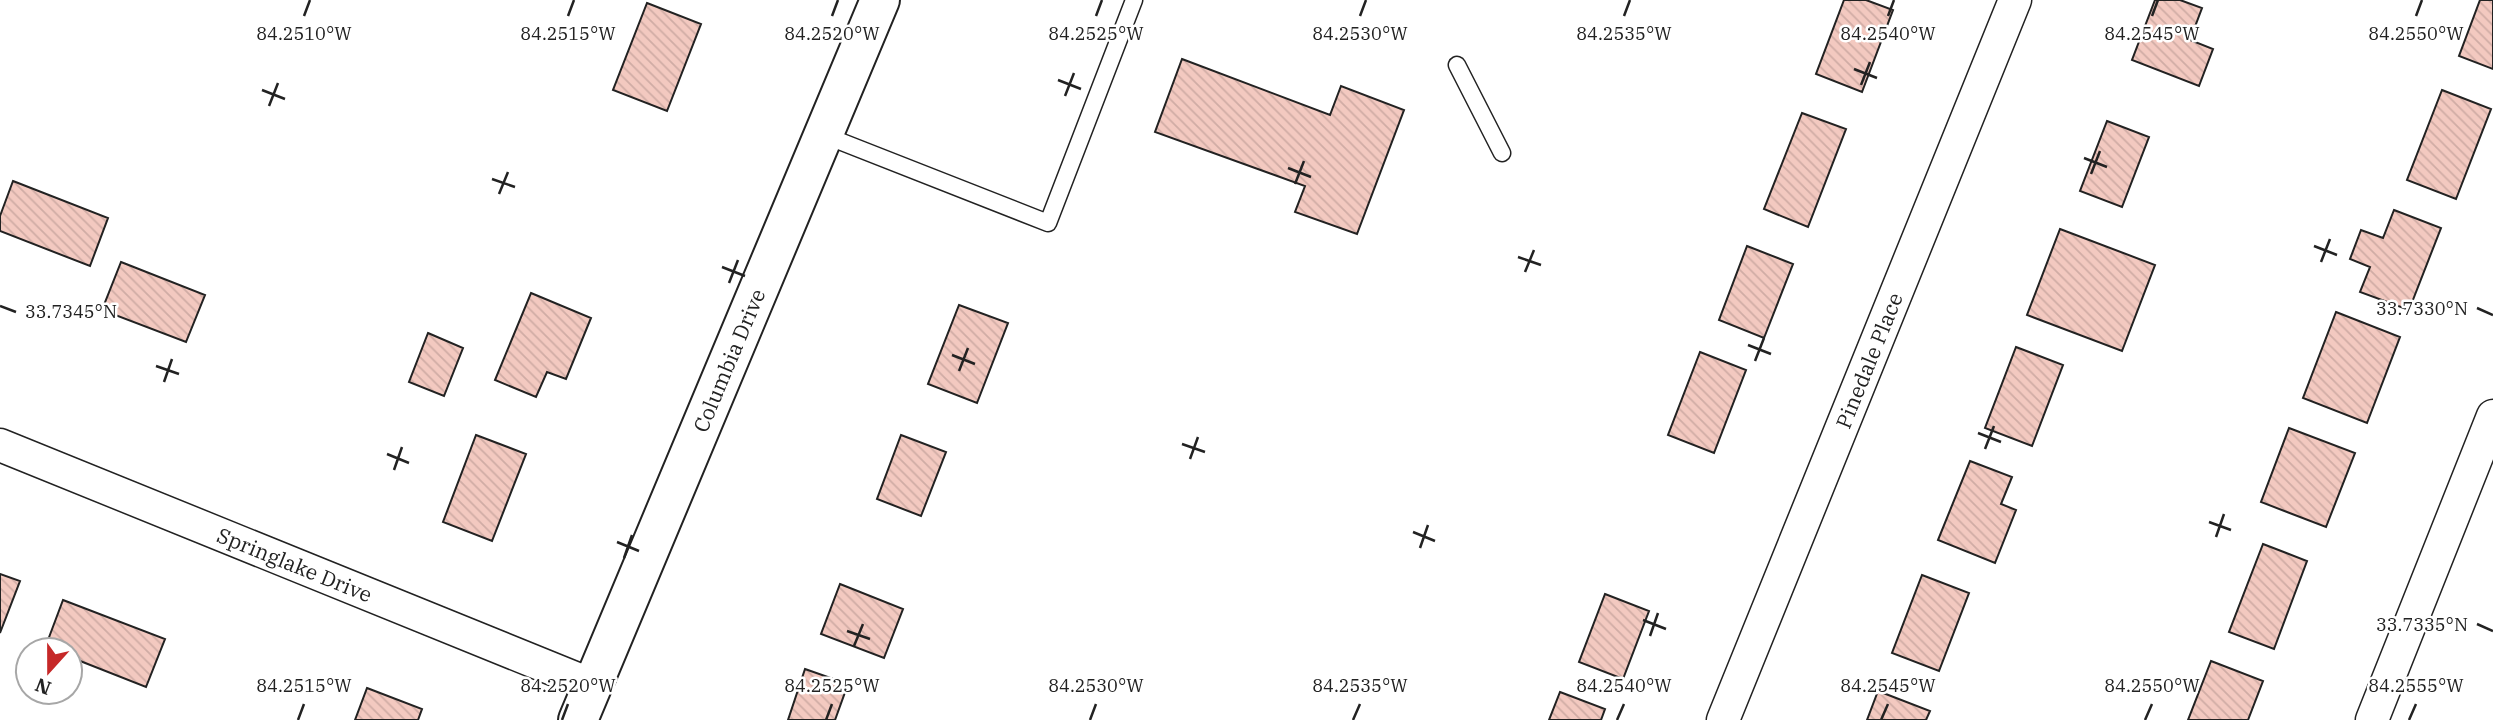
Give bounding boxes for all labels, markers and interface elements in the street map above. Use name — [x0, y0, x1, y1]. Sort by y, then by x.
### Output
text: 84.2510°W — [256, 22, 352, 45]
text: 84.2515°W — [520, 22, 616, 45]
text: 84.2520°W — [784, 22, 880, 45]
text: 84.2525°W — [1048, 22, 1144, 45]
text: 84.2530°W — [1312, 22, 1408, 45]
text: 84.2535°W — [1576, 22, 1672, 45]
text: 84.2540°W — [1840, 22, 1936, 45]
text: 84.2545°W — [2104, 22, 2200, 45]
text: 84.2550°W — [2368, 22, 2464, 45]
street label: Columbia Drive — [686, 284, 771, 436]
street label: Pinedale Place — [1829, 288, 1909, 432]
text: 33.7330°N — [2376, 297, 2468, 320]
text: 33.7345°N — [25, 300, 117, 323]
street label: Springlake Drive — [213, 521, 376, 608]
text: 33.7335°N — [2376, 613, 2468, 636]
north arrow — [14, 636, 84, 706]
text: N — [32, 673, 54, 701]
text: 84.2515°W — [256, 674, 352, 697]
text: 84.2520°W — [520, 674, 616, 697]
text: 84.2525°W — [784, 674, 880, 697]
text: 84.2530°W — [1048, 674, 1144, 697]
text: 84.2535°W — [1312, 674, 1408, 697]
text: 84.2540°W — [1576, 674, 1672, 697]
text: 84.2545°W — [1840, 674, 1936, 697]
text: 84.2550°W — [2104, 674, 2200, 697]
text: 84.2555°W — [2368, 674, 2464, 697]

